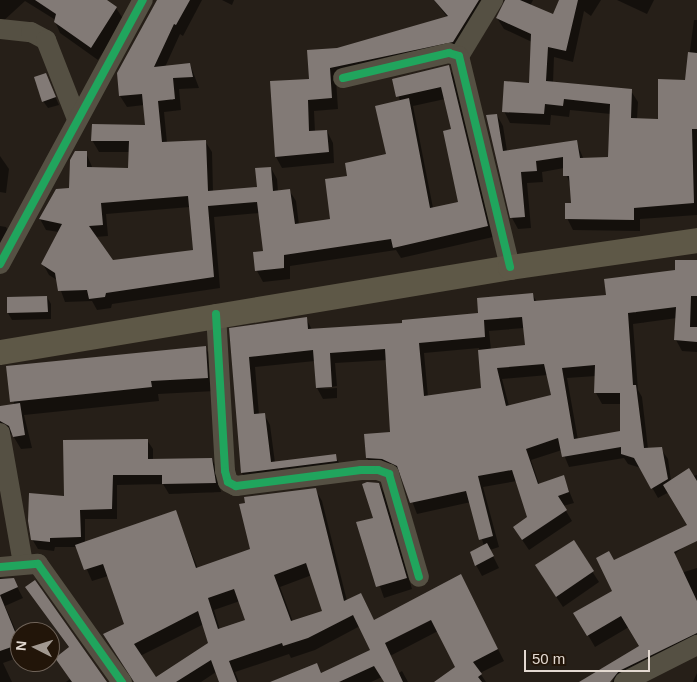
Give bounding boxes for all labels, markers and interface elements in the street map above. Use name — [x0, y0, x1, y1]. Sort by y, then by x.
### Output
north arrow — [10, 622, 60, 672]
text: N — [13, 640, 29, 652]
scale bar — [527, 640, 653, 672]
text: 50 m — [532, 650, 565, 667]

